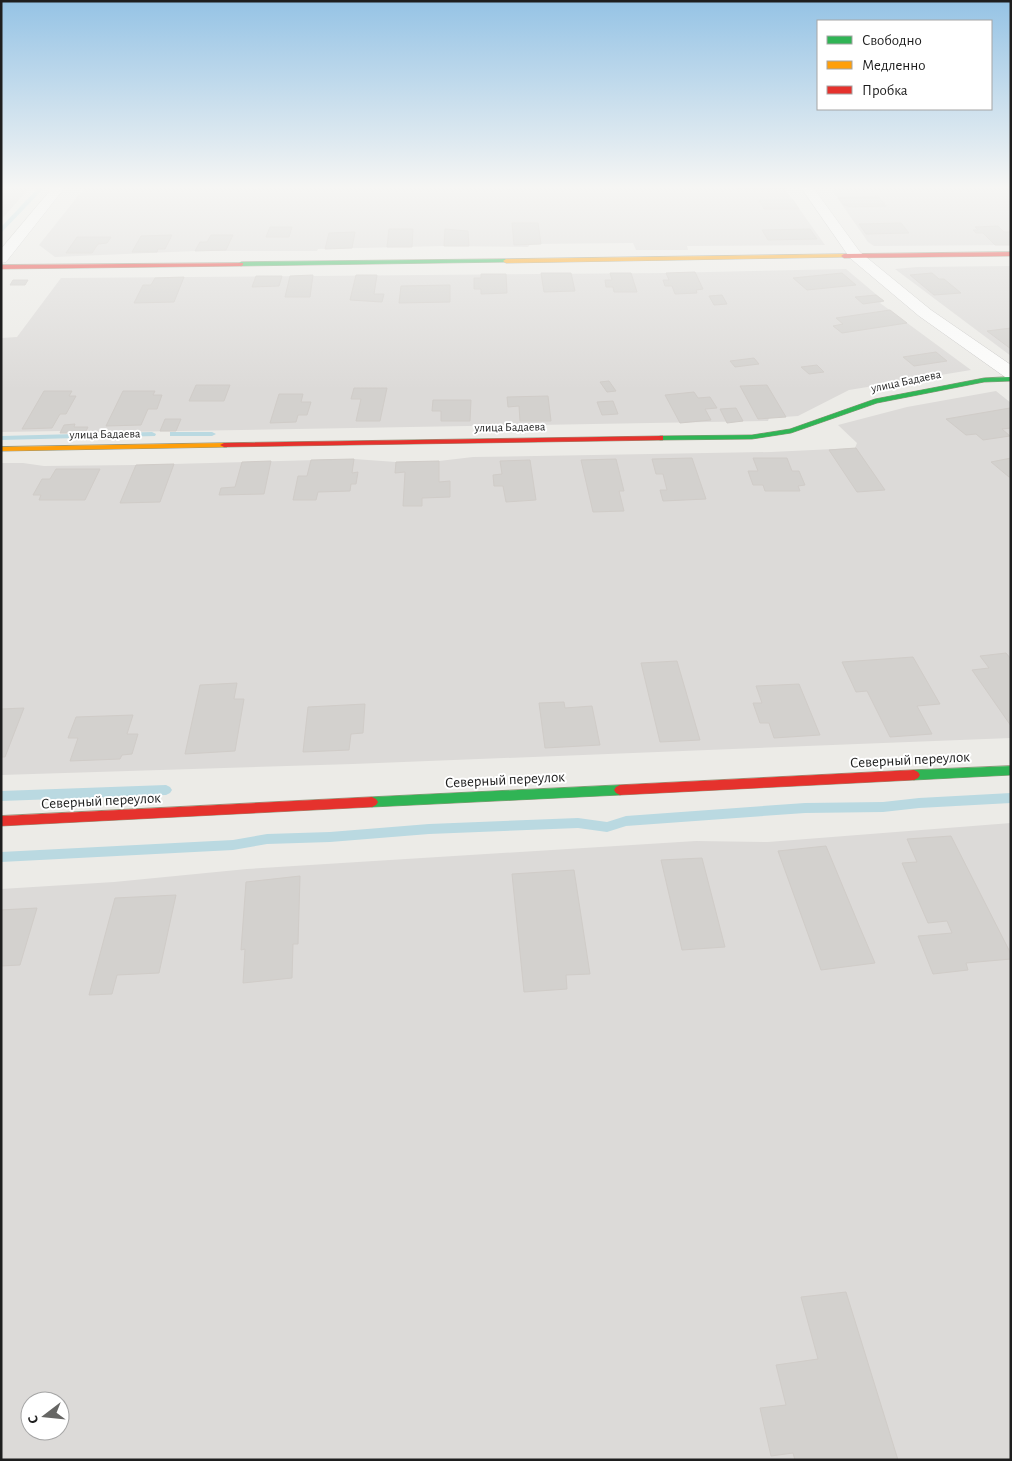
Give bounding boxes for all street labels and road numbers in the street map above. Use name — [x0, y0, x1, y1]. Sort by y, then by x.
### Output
street label: улица Бадаева — [869, 368, 943, 395]
street label: улица Бадаева — [473, 420, 546, 435]
street label: улица Бадаева — [68, 427, 141, 442]
street label: Северный переулок — [850, 749, 970, 771]
street label: Северный переулок — [445, 769, 565, 791]
street label: Северный переулок — [41, 790, 161, 812]

